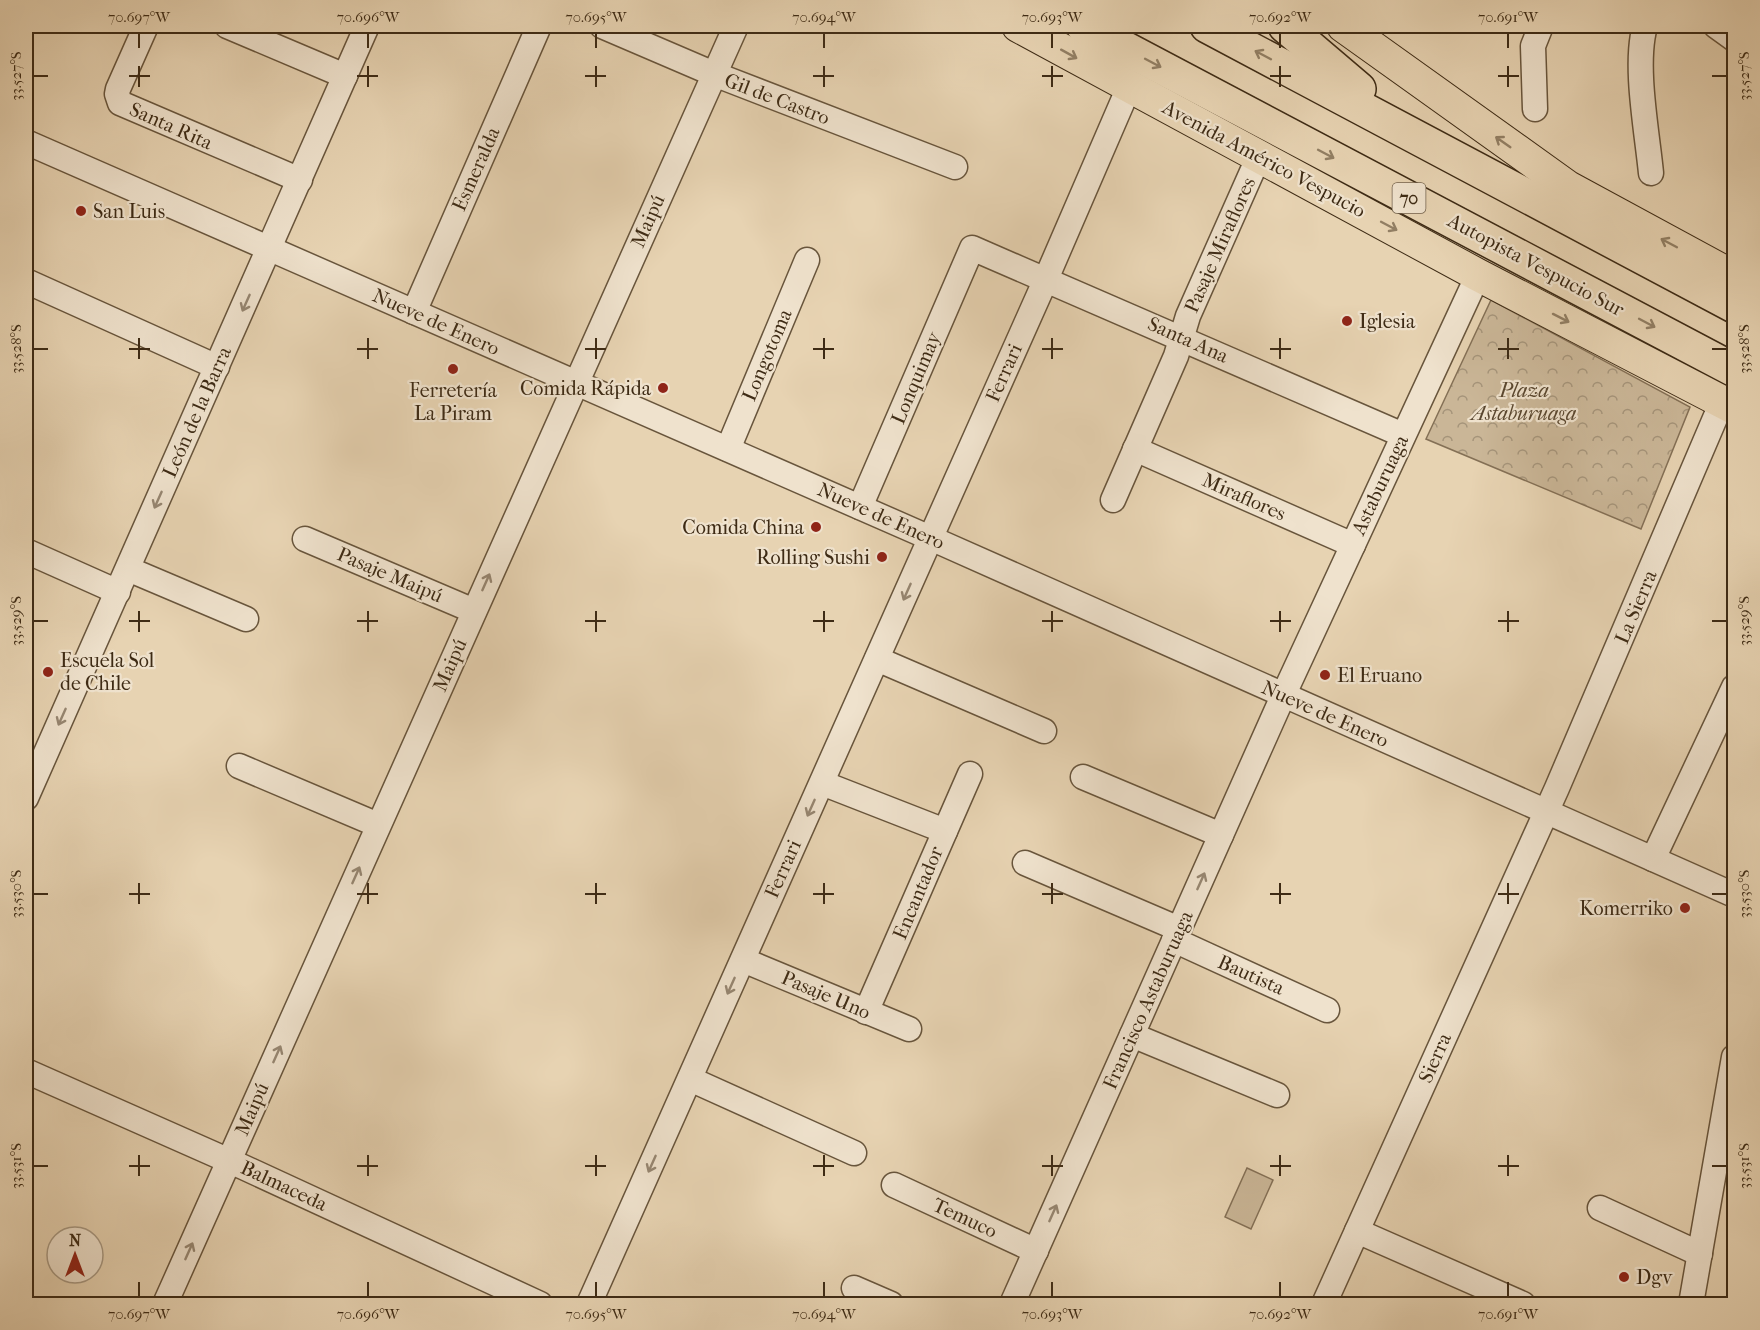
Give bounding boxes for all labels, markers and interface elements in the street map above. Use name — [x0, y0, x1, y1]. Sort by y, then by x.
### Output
text: 70.697°W — [108, 8, 171, 26]
text: 70.696°W — [337, 8, 401, 26]
text: 70.695°W — [565, 8, 628, 26]
text: 70.694°W — [792, 8, 857, 26]
text: 70.693°W — [1022, 8, 1084, 26]
text: 70.692°W — [1249, 8, 1312, 26]
text: 70.691°W — [1478, 8, 1539, 26]
one-way arrow — [1060, 48, 1077, 60]
one-way arrow — [1255, 49, 1273, 61]
text: 33.527°S — [7, 51, 25, 101]
text: 33.527°S — [1735, 51, 1753, 101]
one-way arrow — [1144, 57, 1161, 69]
street label: Gil de Castro — [721, 68, 833, 130]
street label: Avenida Américo Vespucio — [1158, 95, 1369, 222]
street label: Santa Rita — [126, 98, 217, 155]
street label: Esmeralda — [447, 123, 505, 214]
one-way arrow — [1495, 136, 1511, 148]
one-way arrow — [1316, 149, 1334, 160]
street label: Pasaje Miraflores — [1180, 174, 1260, 316]
road number: 70 — [1392, 183, 1426, 213]
street label: Maipú — [626, 190, 670, 251]
place label: San Luis — [93, 200, 165, 223]
marker: San Luis — [74, 204, 88, 218]
street label: Autopista Vespucio Sur — [1443, 208, 1628, 321]
one-way arrow — [1379, 221, 1397, 232]
one-way arrow — [1661, 237, 1679, 248]
street label: Nueve de Enero — [369, 284, 503, 360]
one-way arrow — [240, 293, 251, 312]
street label: Longotoma — [737, 305, 797, 404]
place label: Iglesia — [1359, 310, 1416, 333]
street label: Santa Ana — [1144, 312, 1232, 368]
one-way arrow — [1551, 313, 1569, 324]
marker: Iglesia — [1340, 314, 1354, 328]
one-way arrow — [1637, 318, 1655, 329]
text: 33.528°S — [7, 324, 25, 374]
text: 33.528°S — [1735, 324, 1753, 374]
street label: Lonquimay — [886, 327, 946, 427]
street label: Ferrari — [981, 340, 1027, 406]
street label: León de la Barra — [158, 342, 236, 481]
marker: Ferretería La Piram — [446, 362, 460, 376]
place label: Comida Rápida — [520, 377, 652, 400]
place label: Ferretería La Piram — [409, 379, 498, 425]
park label: Plaza Astaburuaga — [1468, 379, 1577, 425]
marker: Comida Rápida — [656, 381, 670, 395]
street label: Astaburuaga — [1346, 431, 1413, 539]
street label: Miraflores — [1199, 468, 1289, 526]
street label: Nueve de Enero — [814, 478, 948, 554]
one-way arrow — [152, 491, 163, 509]
place label: Comida China — [682, 516, 805, 539]
marker: Comida China — [809, 520, 823, 534]
street label: Pasaje Maipú — [334, 542, 447, 608]
place label: Rolling Sushi — [756, 546, 870, 569]
marker: Rolling Sushi — [875, 550, 889, 564]
street label: La Sierra — [1610, 566, 1662, 647]
one-way arrow — [481, 574, 493, 592]
one-way arrow — [901, 582, 913, 600]
text: 33.529°S — [7, 596, 25, 646]
text: 33.529°S — [1735, 596, 1753, 646]
street label: Maipú — [428, 634, 472, 695]
place label: Escuela Sol de Chile — [60, 649, 155, 695]
place label: El Eruano — [1337, 664, 1422, 687]
marker: Escuela Sol de Chile — [41, 665, 55, 679]
marker: El Eruano — [1318, 668, 1332, 682]
street label: Nueve de Enero — [1258, 676, 1392, 752]
one-way arrow — [56, 707, 67, 725]
one-way arrow — [804, 799, 815, 817]
street label: Ferrari — [760, 836, 806, 902]
street label: Encantador — [888, 842, 948, 943]
one-way arrow — [350, 867, 362, 885]
text: 33.530°S — [7, 869, 25, 918]
text: 33.530°S — [1735, 869, 1753, 918]
one-way arrow — [1196, 872, 1207, 891]
place label: Komerriko — [1579, 897, 1673, 920]
marker: Komerriko — [1678, 901, 1692, 915]
street label: Francisco Astaburuaga — [1098, 907, 1198, 1093]
street label: Bautista — [1214, 950, 1288, 1000]
street label: Pasaje Uno — [778, 966, 874, 1024]
one-way arrow — [725, 977, 736, 995]
street label: Sierra — [1414, 1029, 1456, 1087]
one-way arrow — [271, 1045, 283, 1063]
street label: Maipú — [230, 1078, 274, 1139]
text: 33.531°S — [7, 1143, 25, 1189]
text: 33.531°S — [1735, 1143, 1753, 1189]
one-way arrow — [645, 1155, 657, 1173]
street label: Balmaceda — [237, 1156, 331, 1216]
street label: Temuco — [929, 1193, 1001, 1243]
one-way arrow — [1048, 1204, 1059, 1222]
north arrow — [45, 1225, 105, 1285]
text: N — [69, 1231, 82, 1250]
one-way arrow — [184, 1242, 195, 1261]
place label: Dgv — [1636, 1266, 1673, 1289]
marker: Dgv — [1617, 1270, 1631, 1284]
text: 70.697°W — [108, 1305, 171, 1323]
text: 70.696°W — [337, 1305, 401, 1323]
text: 70.695°W — [565, 1305, 628, 1323]
text: 70.694°W — [792, 1305, 857, 1323]
text: 70.693°W — [1022, 1305, 1084, 1323]
text: 70.692°W — [1249, 1305, 1312, 1323]
text: 70.691°W — [1478, 1305, 1539, 1323]

